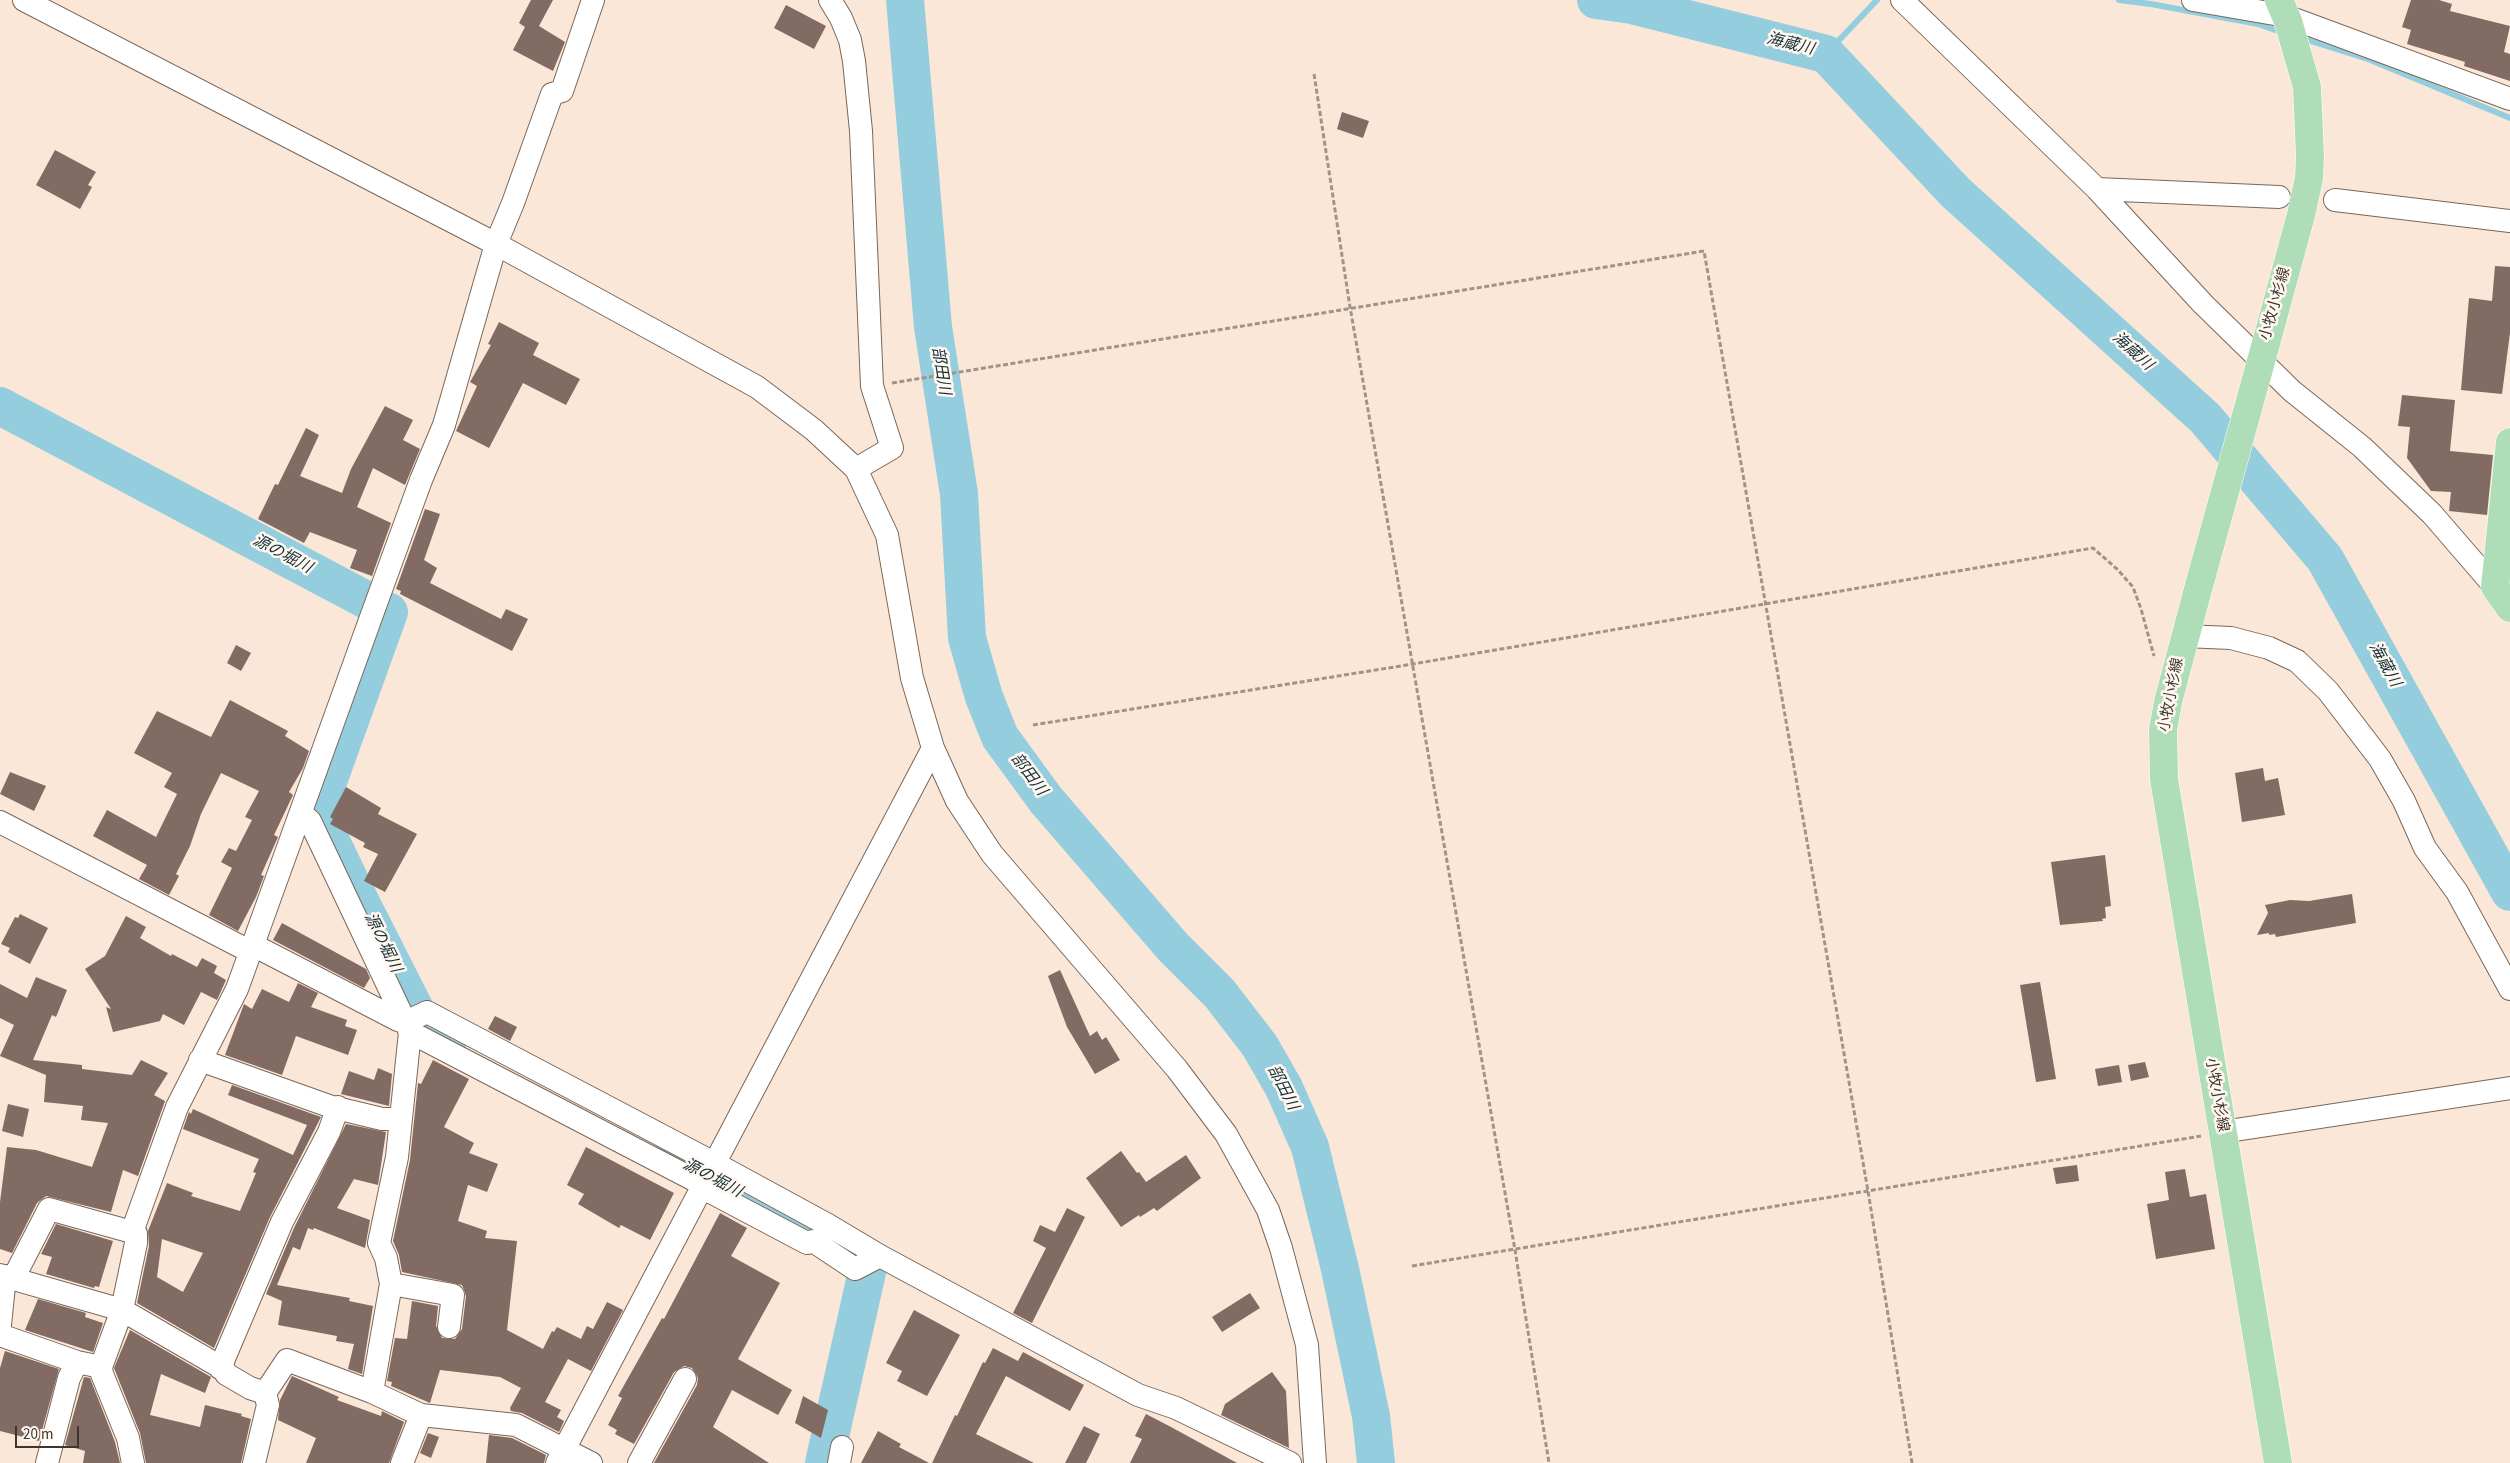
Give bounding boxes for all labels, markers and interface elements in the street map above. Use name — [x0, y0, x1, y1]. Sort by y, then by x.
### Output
water label: 海蔵川 — [1764, 30, 1816, 60]
street label: 小牧小杉線 — [2257, 265, 2295, 343]
water label: 海蔵川 — [2108, 329, 2156, 375]
water label: 部田川 — [927, 346, 953, 396]
water label: 源の堀川 — [249, 532, 315, 578]
water label: 海蔵川 — [2364, 639, 2404, 691]
street label: 小牧小杉線 — [2156, 656, 2188, 734]
water label: 部田川 — [1006, 750, 1050, 800]
water label: 源の堀川 — [359, 910, 405, 976]
street label: 小牧小杉線 — [2201, 1057, 2231, 1133]
water label: 部田川 — [1263, 1062, 1301, 1114]
water label: 源の堀川 — [679, 1156, 745, 1202]
scale bar — [18, 1416, 81, 1448]
text: 20 m — [23, 1424, 53, 1445]

